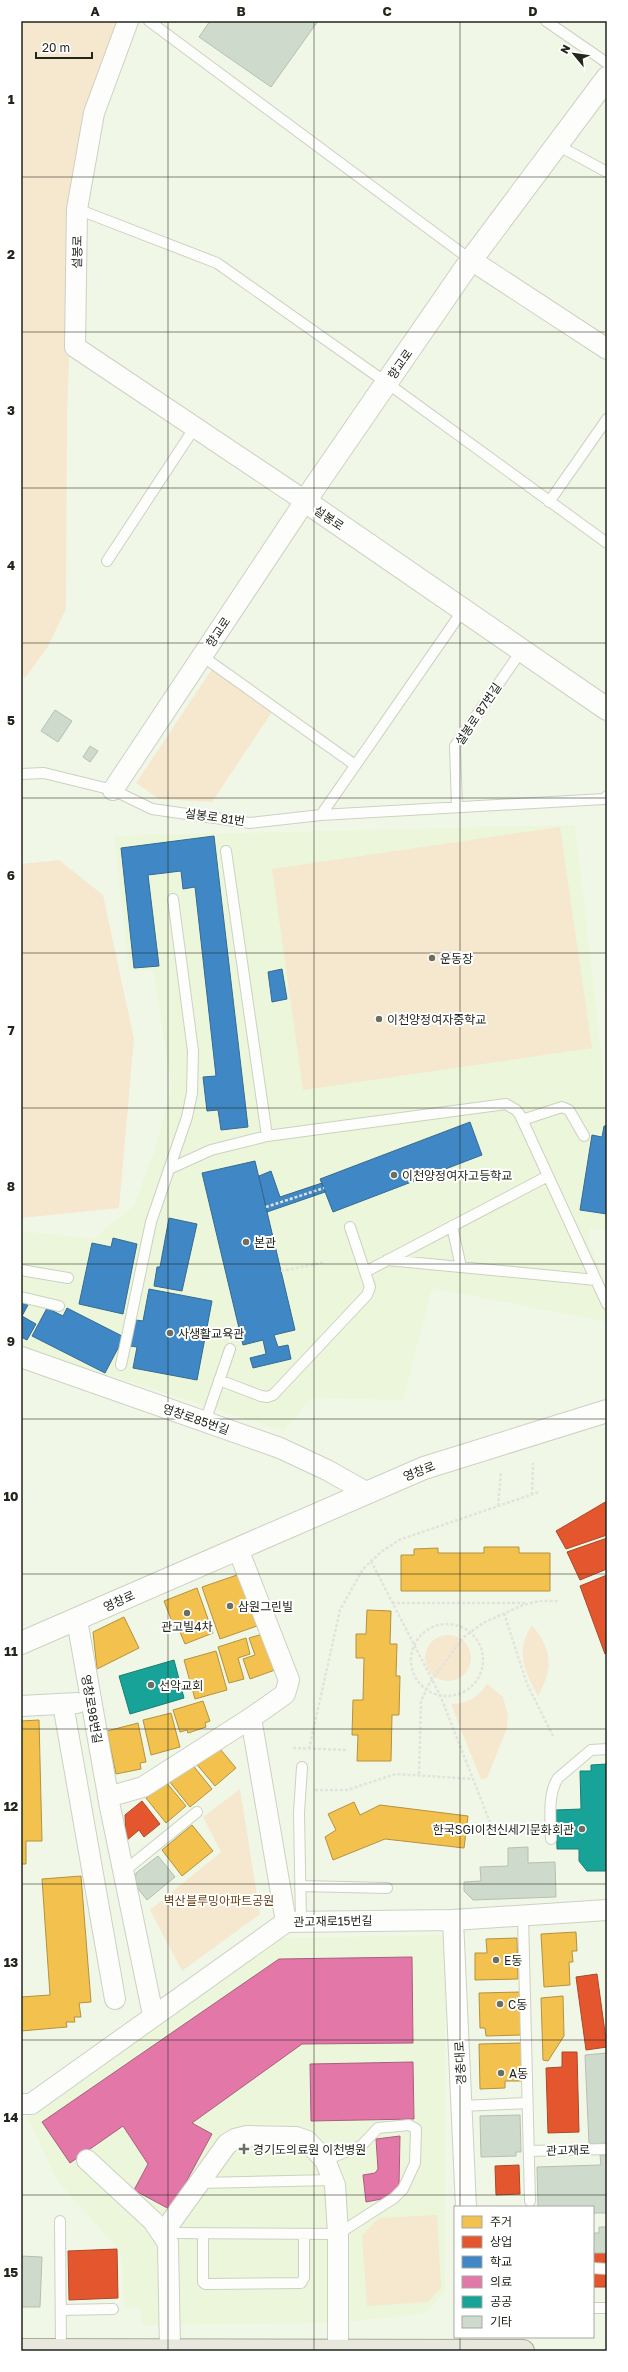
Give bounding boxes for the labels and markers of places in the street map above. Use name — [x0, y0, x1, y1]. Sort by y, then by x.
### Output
place label: 운동장 — [440, 951, 473, 966]
marker: 운동장 — [427, 953, 437, 963]
place label: 이천양정여자중학교 — [387, 1012, 486, 1027]
marker: 이천양정여자중학교 — [374, 1014, 384, 1024]
place label: 이천양정여자고등학교 — [402, 1168, 512, 1183]
marker: 이천양정여자고등학교 — [389, 1170, 399, 1180]
place label: 본관 — [254, 1235, 276, 1250]
marker: 본관 — [241, 1237, 251, 1247]
place label: 사생활교육관 — [178, 1326, 244, 1341]
marker: 사생활교육관 — [165, 1328, 175, 1338]
place label: 삼원그린빌 — [238, 1599, 293, 1614]
marker: 삼원그린빌 — [225, 1601, 235, 1611]
marker: 관고빌4차 — [182, 1608, 192, 1618]
place label: 관고빌4차 — [161, 1619, 213, 1634]
place label: 선악교회 — [159, 1678, 203, 1693]
marker: 선악교회 — [146, 1680, 156, 1690]
place label: 한국SGI이천신세기문화회관 — [433, 1822, 574, 1837]
marker: 한국SGI이천신세기문화회관 — [577, 1824, 587, 1834]
place label: E동 — [504, 1953, 522, 1968]
marker: E동 — [491, 1955, 501, 1965]
place label: C동 — [508, 1997, 527, 2012]
marker: C동 — [495, 1999, 505, 2009]
place label: A동 — [509, 2066, 528, 2081]
marker: A동 — [496, 2068, 506, 2078]
place label: 경기도의료원 이천병원 — [253, 2142, 366, 2157]
marker: 경기도의료원 이천병원 — [238, 2143, 250, 2155]

